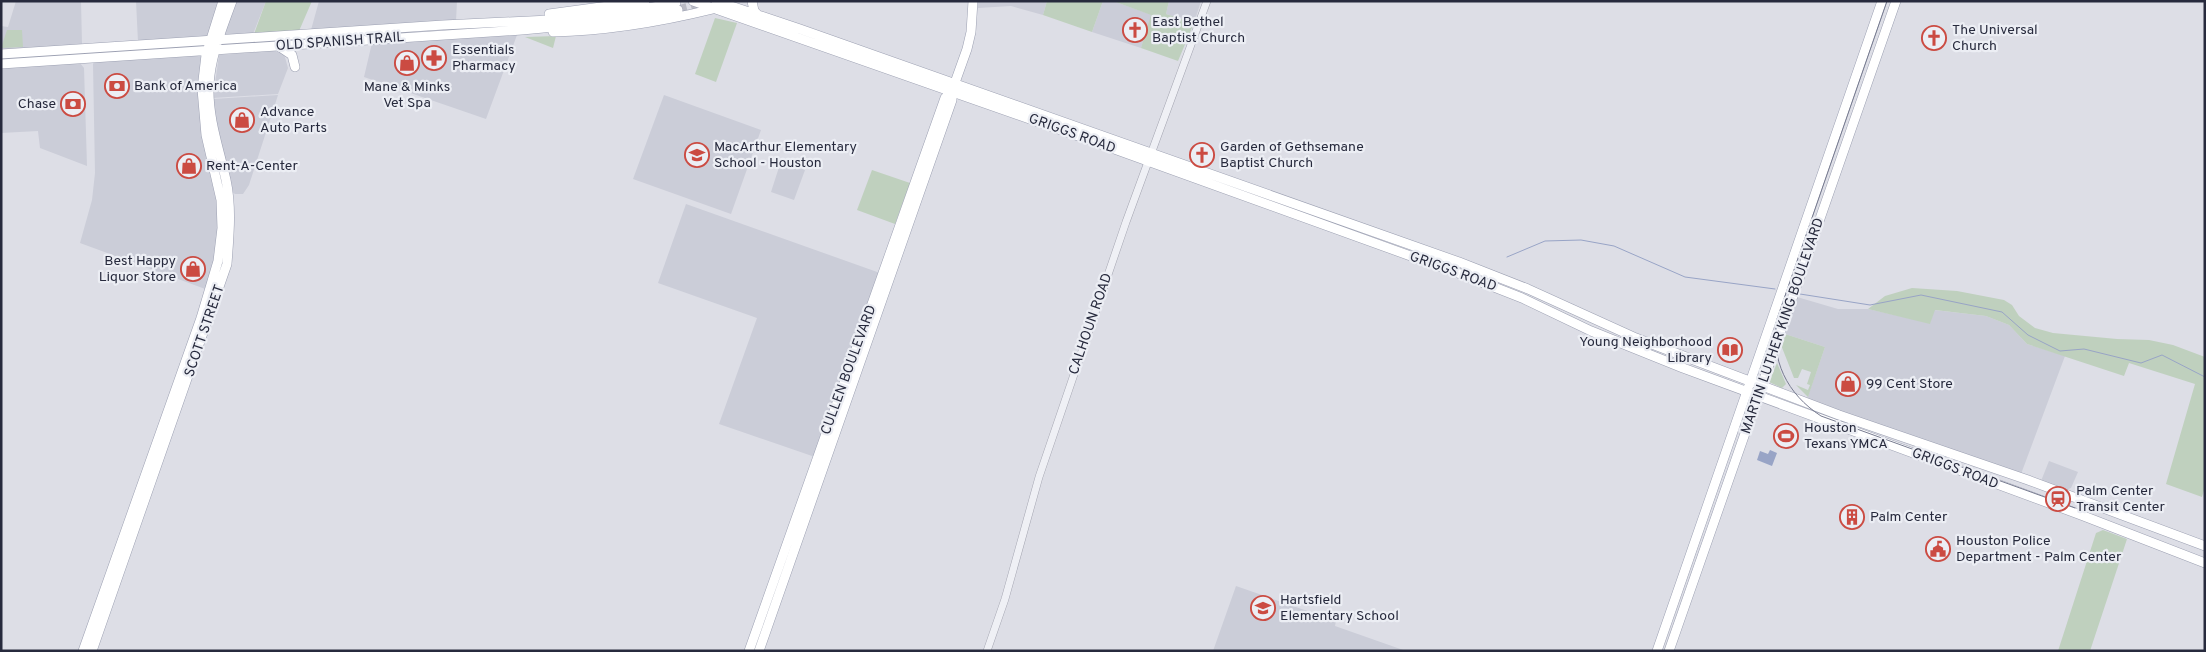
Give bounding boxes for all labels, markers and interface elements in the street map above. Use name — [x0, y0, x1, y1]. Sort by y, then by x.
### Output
place label: East Bethel Baptist Church — [1152, 14, 1245, 47]
church icon: East Bethel Baptist Church — [1122, 17, 1148, 43]
place label: The Universal Church — [1952, 22, 2038, 55]
church icon: The Universal Church — [1921, 25, 1947, 51]
street label: OLD SPANISH TRAIL — [275, 29, 405, 55]
place label: Essentials Pharmacy — [452, 42, 516, 75]
pharmacy icon: Essentials Pharmacy — [421, 45, 447, 71]
shop icon: Mane & Minks Vet Spa — [394, 50, 420, 76]
bank icon: Bank of America — [104, 73, 130, 99]
place label: Bank of America — [134, 78, 237, 95]
place label: Mane & Minks Vet Spa — [364, 79, 450, 112]
bank icon: Chase — [60, 91, 86, 117]
place label: Chase — [18, 96, 56, 113]
place label: Advance Auto Parts — [260, 104, 327, 137]
shop icon: Advance Auto Parts — [229, 107, 255, 133]
street label: GRIGGS ROAD — [1026, 110, 1118, 158]
place label: MacArthur Elementary School - Houston — [714, 139, 857, 172]
place label: Garden of Gethsemane Baptist Church — [1220, 139, 1364, 172]
school or university icon: MacArthur Elementary School - Houston — [684, 142, 710, 168]
church icon: Garden of Gethsemane Baptist Church — [1189, 142, 1215, 168]
shop icon: Rent-A-Center — [176, 153, 202, 179]
place label: Rent-A-Center — [206, 158, 299, 175]
street label: MARTIN LUTHER KING BOULEVARD — [1738, 216, 1828, 436]
street label: GRIGGS ROAD — [1407, 248, 1499, 296]
place label: Best Happy Liquor Store — [99, 253, 176, 286]
shop icon: Best Happy Liquor Store — [180, 256, 206, 282]
street label: CALHOUN ROAD — [1066, 271, 1116, 377]
street label: SCOTT STREET — [181, 283, 229, 379]
street label: CULLEN BOULEVARD — [818, 303, 880, 437]
place label: Young Neighborhood Library — [1579, 334, 1712, 367]
library icon: Young Neighborhood Library — [1717, 337, 1743, 363]
shop icon: 99 Cent Store — [1835, 371, 1861, 397]
place label: 99 Cent Store — [1866, 376, 1953, 393]
place label: Houston Texans YMCA — [1804, 420, 1888, 453]
sports icon: Houston Texans YMCA — [1773, 423, 1799, 449]
street label: GRIGGS ROAD — [1909, 445, 2001, 493]
place label: Palm Center Transit Center — [2076, 483, 2166, 516]
station icon: Palm Center Transit Center — [2045, 486, 2071, 512]
building icon: Palm Center — [1839, 504, 1865, 530]
place label: Palm Center — [1870, 509, 1948, 526]
place label: Houston Police Department - Palm Center — [1956, 533, 2122, 566]
public building icon: Houston Police Department - Palm Center — [1925, 536, 1951, 562]
place label: Hartsfield Elementary School — [1280, 592, 1399, 625]
school or university icon: Hartsfield Elementary School — [1250, 595, 1276, 621]

